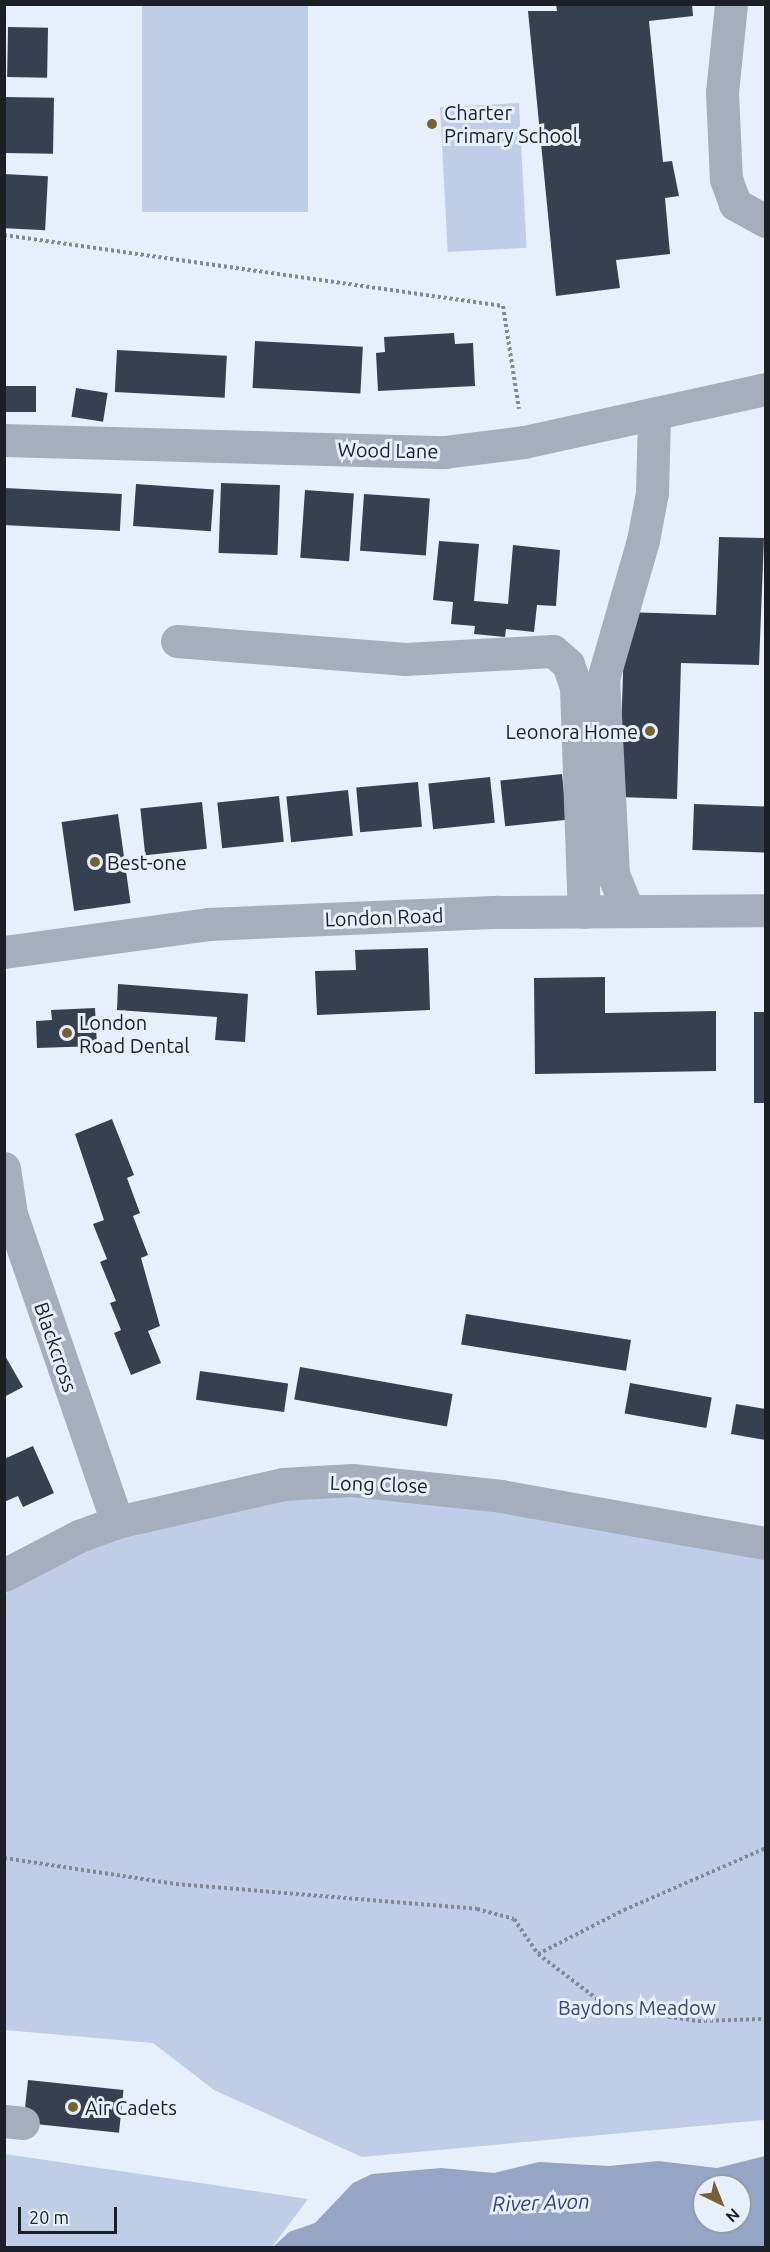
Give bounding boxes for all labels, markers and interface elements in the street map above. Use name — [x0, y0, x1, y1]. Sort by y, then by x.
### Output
place label: Charter Primary School — [444, 100, 578, 147]
marker: Charter Primary School — [425, 117, 439, 131]
street label: Wood Lane — [337, 437, 439, 463]
place label: Leonora Home — [506, 719, 638, 743]
marker: Leonora Home — [643, 724, 657, 738]
place label: Best-one — [107, 850, 187, 874]
marker: Best-one — [88, 855, 102, 869]
street label: London Road — [324, 903, 444, 931]
place label: London Road Dental — [79, 1010, 190, 1057]
marker: London Road Dental — [60, 1026, 74, 1040]
street label: Blackcross — [29, 1299, 83, 1395]
street label: Long Close — [329, 1470, 429, 1498]
park label: Baydons Meadow — [558, 1995, 716, 2019]
place label: Air Cadets — [85, 2095, 177, 2119]
marker: Air Cadets — [66, 2100, 80, 2114]
north arrow — [692, 2174, 752, 2234]
water label: River Avon — [492, 2188, 590, 2216]
scale bar — [21, 2195, 120, 2233]
text: N — [722, 2205, 743, 2226]
text: 20 m — [29, 2207, 69, 2227]

